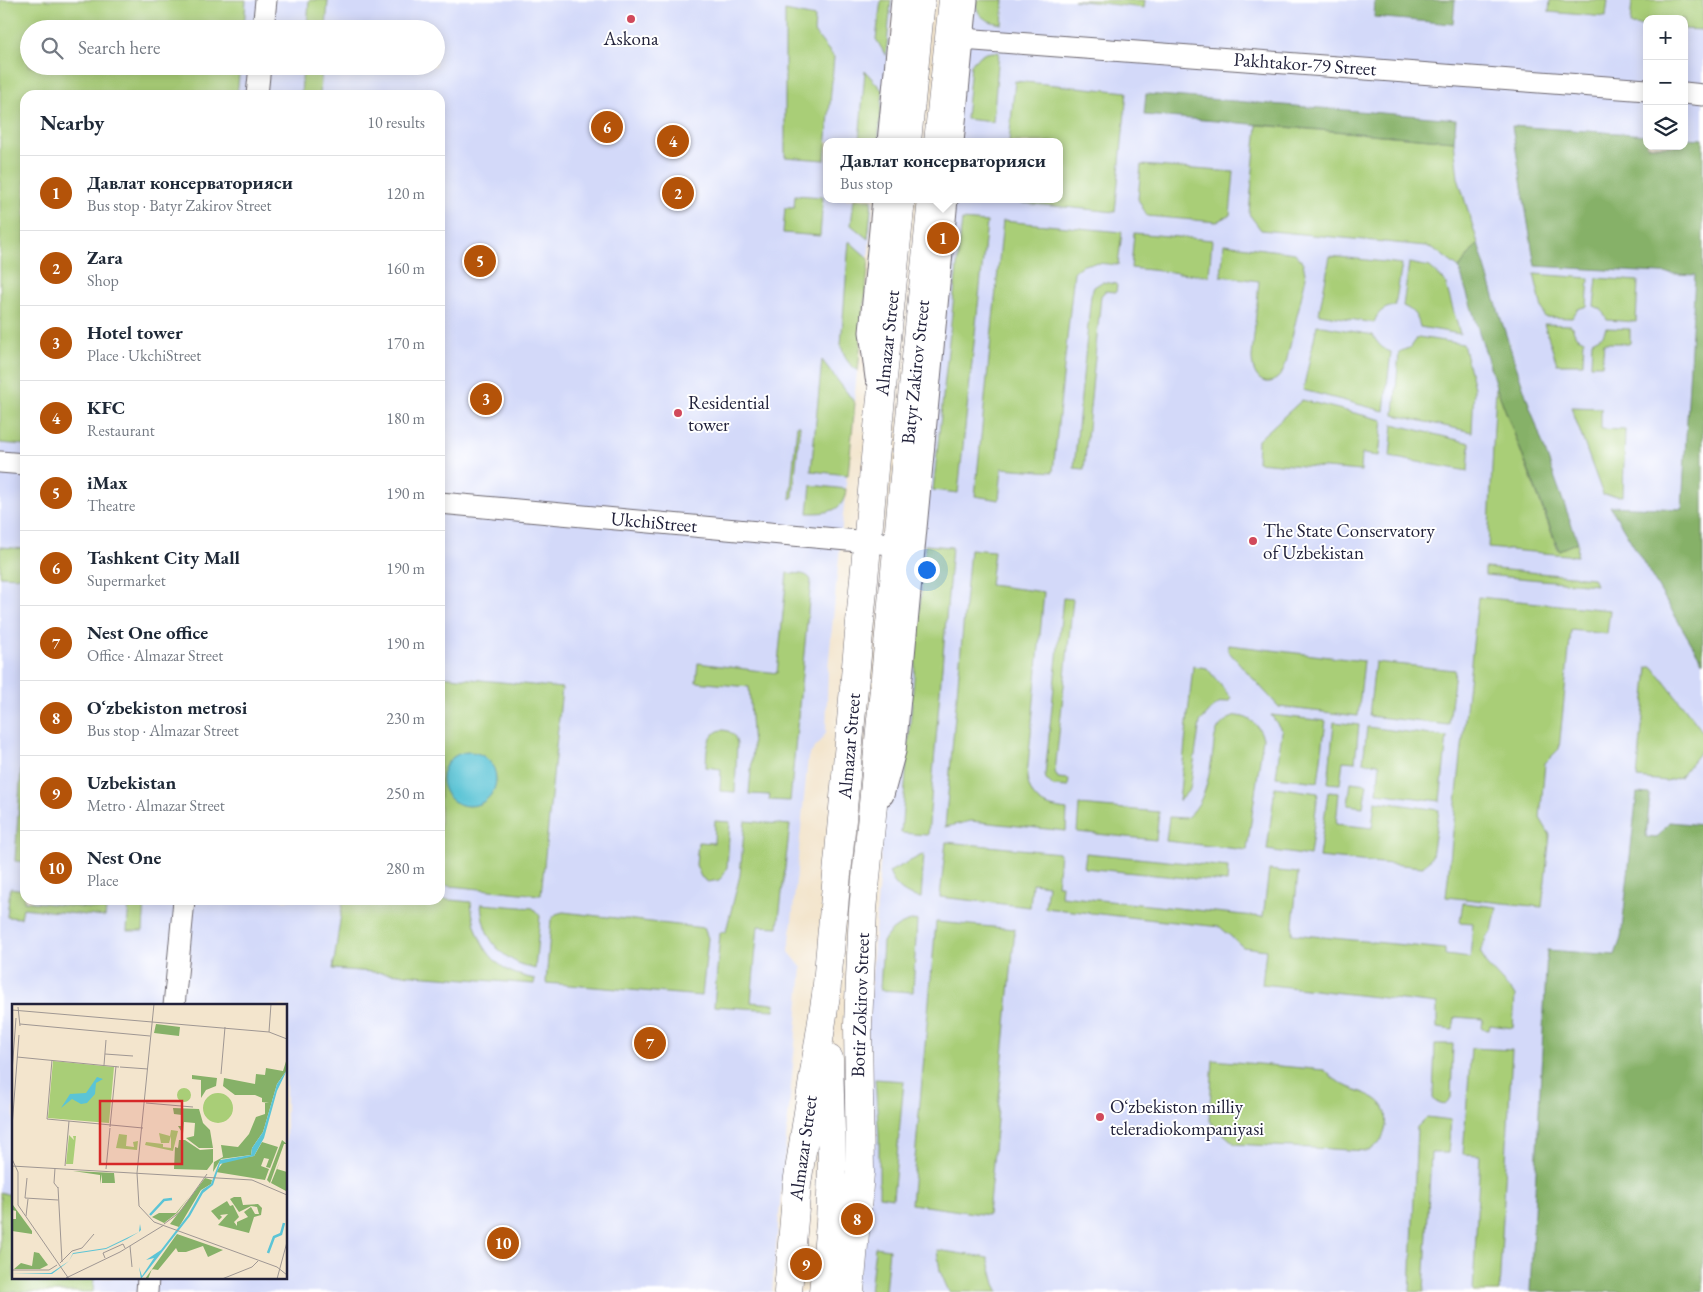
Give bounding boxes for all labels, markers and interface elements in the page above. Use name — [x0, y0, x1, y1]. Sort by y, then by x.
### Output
marker: Askona — [625, 13, 637, 25]
map controls — [1643, 15, 1688, 150]
button: + — [1643, 15, 1688, 60]
search box — [20, 20, 445, 75]
place label: Askona — [602, 26, 659, 51]
icon: search — [38, 34, 66, 62]
text: Search here — [78, 35, 160, 60]
street label: Pakhtakor-79 Street — [1233, 47, 1377, 81]
button: − — [1643, 60, 1688, 105]
button: layers — [1643, 105, 1688, 150]
pin: 6 — [591, 108, 623, 146]
text: Nearby — [40, 109, 104, 136]
text: 10 results — [367, 112, 425, 133]
pin: 4 — [657, 122, 689, 160]
popup — [823, 138, 1063, 203]
text: Давлат консерваторияси — [840, 148, 1046, 173]
text: Давлат консерваторияси — [87, 170, 293, 195]
text: Bus stop — [840, 173, 893, 194]
pin: 2 — [662, 174, 694, 212]
text: 1 — [52, 183, 60, 204]
text: 120 m — [386, 183, 425, 204]
text: Bus stop · Batyr Zakirov Street — [87, 195, 271, 216]
pin: 1 — [927, 219, 959, 257]
pin: 5 — [464, 242, 496, 280]
text: Zara — [87, 245, 123, 270]
text: 2 — [52, 258, 60, 279]
text: 160 m — [386, 258, 425, 279]
text: Shop — [87, 270, 119, 291]
street label: Almazar Street — [869, 289, 905, 398]
street label: Batyr Zakirov Street — [895, 299, 935, 445]
text: Hotel tower — [87, 320, 183, 345]
text: 3 — [52, 333, 60, 354]
text: 170 m — [386, 333, 425, 354]
text: Place · UkchiStreet — [87, 345, 201, 366]
pin: 3 — [470, 380, 502, 418]
place label: Residential tower — [688, 390, 770, 437]
text: KFC — [87, 395, 125, 420]
marker: Residential tower — [672, 407, 684, 419]
text: 4 — [52, 408, 60, 429]
text: 180 m — [386, 408, 425, 429]
text: Restaurant — [87, 420, 155, 441]
text: iMax — [87, 470, 128, 495]
text: 5 — [52, 483, 60, 504]
text: 190 m — [386, 483, 425, 504]
text: Theatre — [87, 495, 135, 516]
street label: UkchiStreet — [610, 506, 698, 538]
place label: The State Conservatory of Uzbekistan — [1263, 518, 1435, 565]
marker: The State Conservatory of Uzbekistan — [1247, 535, 1259, 547]
text: Tashkent City Mall — [87, 545, 240, 570]
your location — [914, 557, 940, 583]
text: 6 — [52, 558, 60, 579]
text: 190 m — [386, 558, 425, 579]
text: Supermarket — [87, 570, 166, 591]
text: Nest One office — [87, 620, 208, 645]
text: 7 — [52, 633, 60, 654]
text: 190 m — [386, 633, 425, 654]
text: Office · Almazar Street — [87, 645, 223, 666]
street label: Almazar Street — [832, 692, 866, 801]
text: Oʻzbekiston metrosi — [87, 695, 247, 720]
text: 8 — [52, 708, 60, 729]
text: 230 m — [386, 708, 425, 729]
text: Bus stop · Almazar Street — [87, 720, 239, 741]
text: Uzbekistan — [87, 770, 176, 795]
text: 9 — [52, 783, 60, 804]
text: 250 m — [386, 783, 425, 804]
text: Metro · Almazar Street — [87, 795, 225, 816]
text: Nest One — [87, 845, 161, 870]
text: 10 — [48, 858, 64, 879]
text: 280 m — [386, 858, 425, 879]
text: Place — [87, 870, 119, 891]
street label: Botir Zokirov Street — [845, 932, 875, 1078]
inset map — [12, 1004, 288, 1280]
pin: 7 — [634, 1024, 666, 1062]
street label: Almazar Street — [783, 1094, 823, 1203]
place label: Oʻzbekiston milliy teleradiokompaniyasi — [1110, 1094, 1264, 1141]
marker: Oʻzbekiston milliy teleradiokompaniyasi — [1094, 1111, 1106, 1123]
pin: 8 — [841, 1200, 873, 1238]
pin: 10 — [487, 1224, 519, 1262]
pin: 9 — [790, 1245, 822, 1283]

